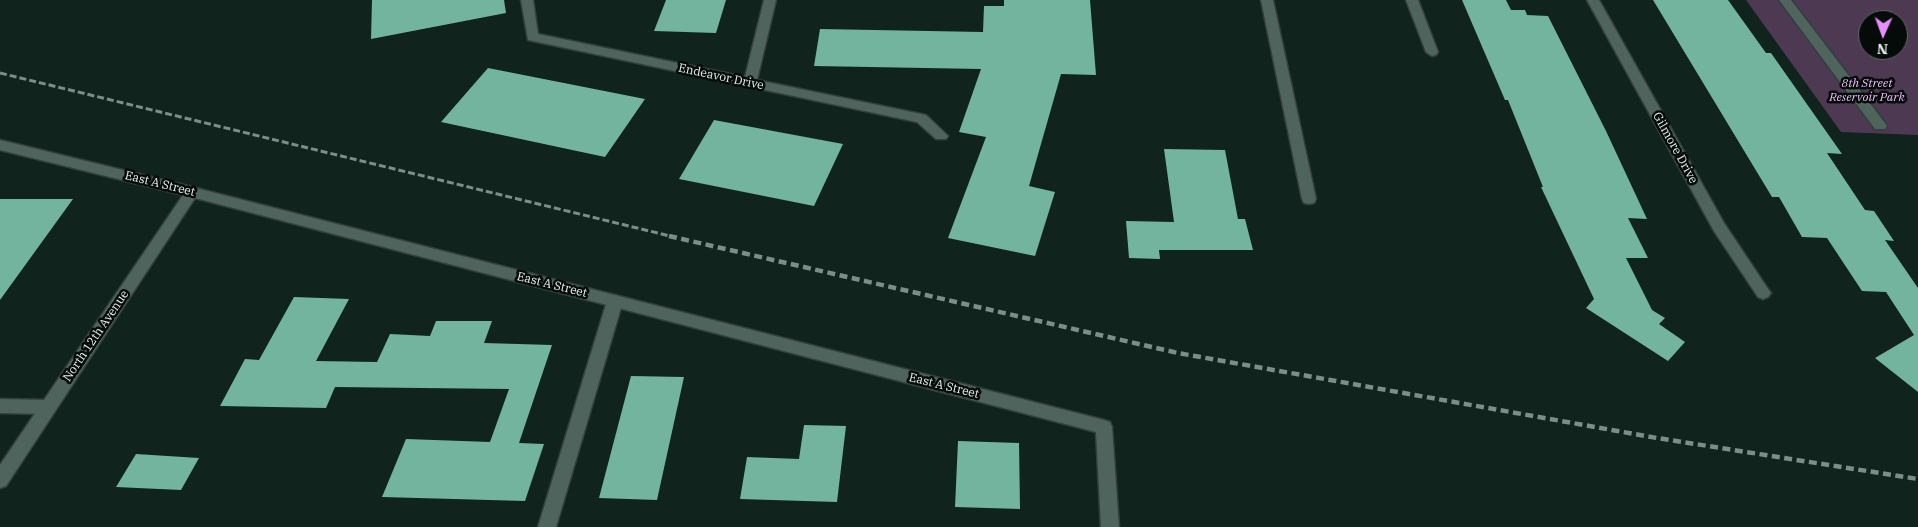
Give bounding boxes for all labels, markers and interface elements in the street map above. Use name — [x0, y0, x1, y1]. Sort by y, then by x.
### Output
north arrow — [1858, 10, 1908, 60]
text: N — [1877, 40, 1888, 58]
street label: Endeavor Drive — [677, 61, 765, 93]
park label: 8th Street Reservoir Park — [1829, 77, 1905, 105]
street label: Gilmore Drive — [1650, 110, 1700, 186]
street label: East A Street — [123, 168, 197, 200]
street label: East A Street — [515, 269, 589, 301]
street label: North 12th Avenue — [60, 288, 132, 384]
street label: East A Street — [907, 370, 981, 402]

